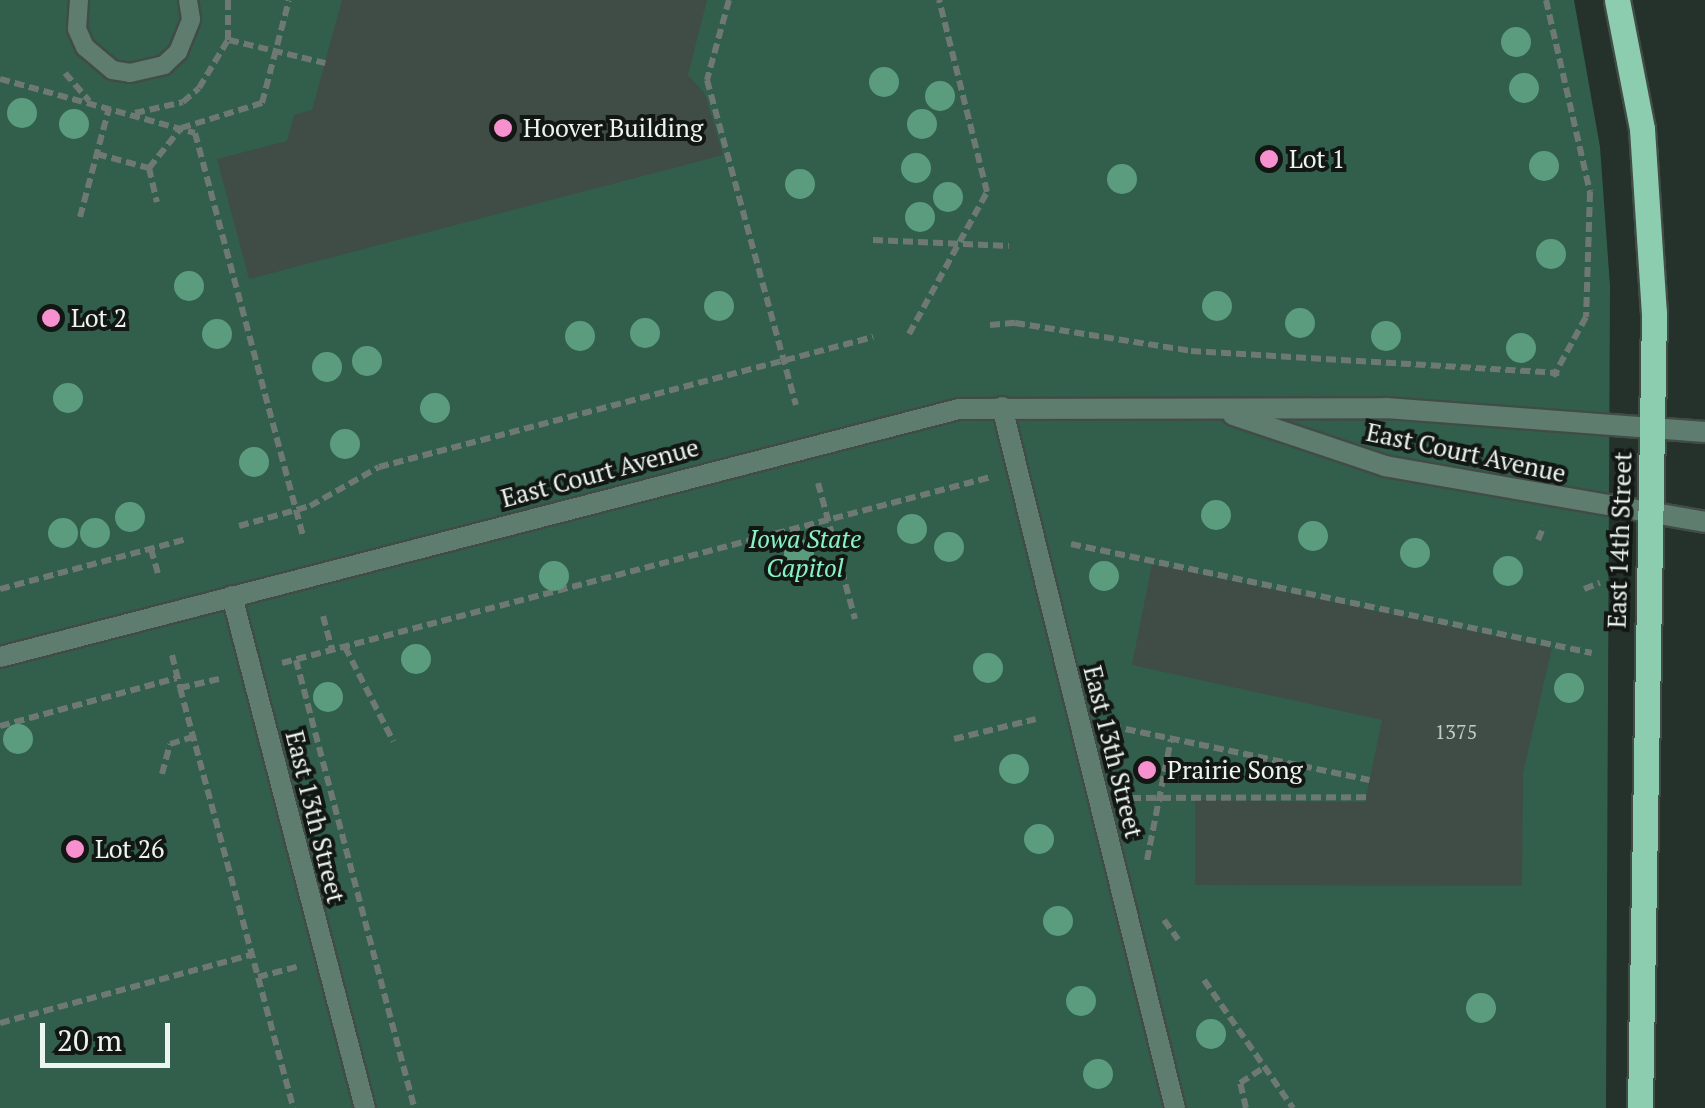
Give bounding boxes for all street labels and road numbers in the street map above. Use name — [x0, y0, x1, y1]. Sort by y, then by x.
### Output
street label: East Court Avenue — [1363, 417, 1569, 489]
street label: East Court Avenue — [498, 432, 702, 514]
street label: East 14th Street — [1602, 451, 1638, 629]
street label: East 13th Street — [1077, 663, 1149, 841]
street label: East 13th Street — [279, 728, 351, 906]

